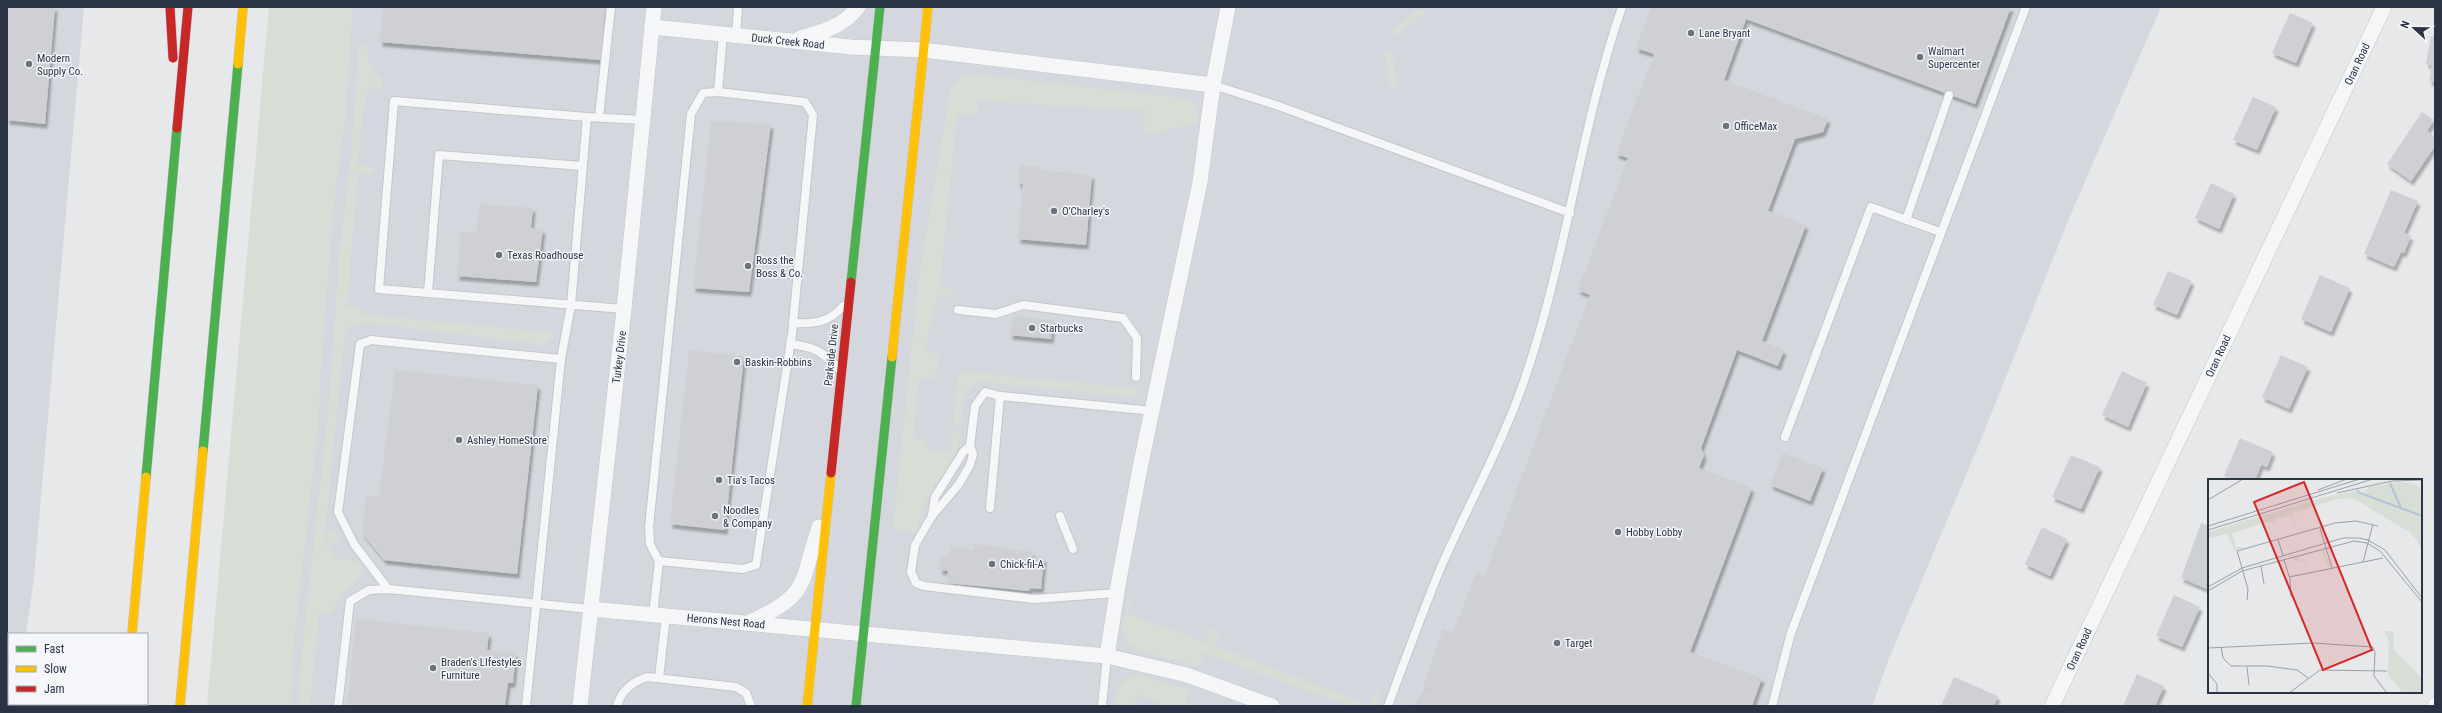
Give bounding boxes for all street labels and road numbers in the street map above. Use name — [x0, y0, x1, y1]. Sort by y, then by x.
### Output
street label: Duck Creek Road — [751, 31, 825, 52]
street label: Oran Road — [2342, 41, 2373, 87]
street label: Parkside Drive — [822, 323, 841, 387]
street label: Turkey Drive — [610, 330, 629, 384]
street label: Oran Road — [2203, 333, 2234, 379]
street label: Herons Nest Road — [686, 612, 766, 631]
street label: Oran Road — [2064, 626, 2095, 672]

